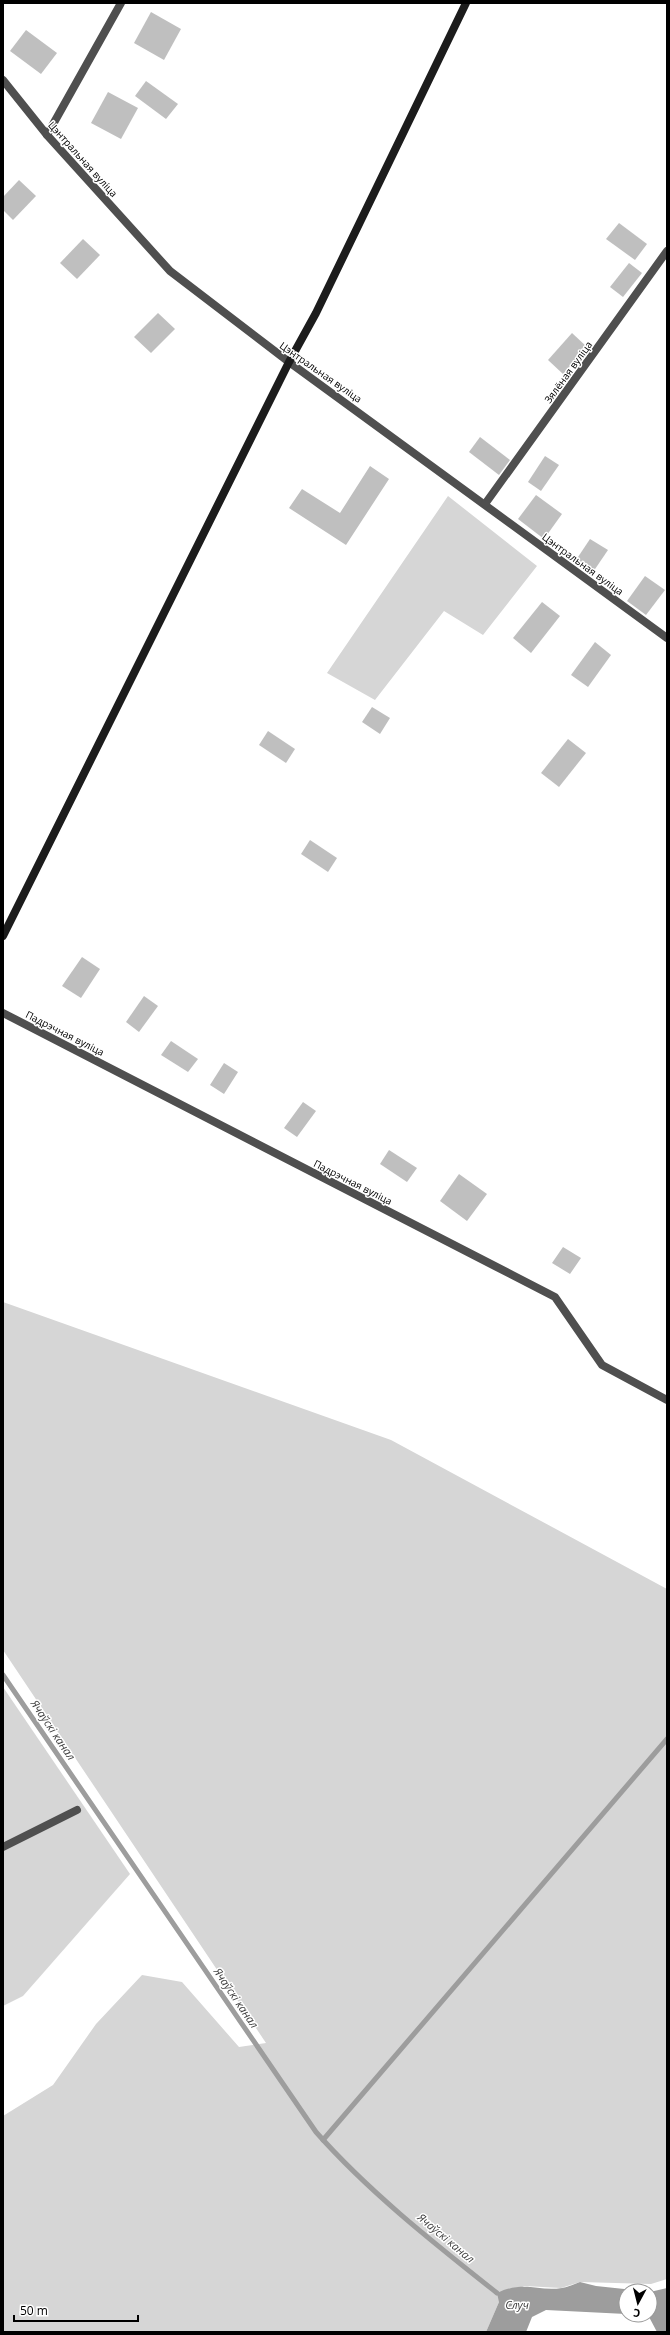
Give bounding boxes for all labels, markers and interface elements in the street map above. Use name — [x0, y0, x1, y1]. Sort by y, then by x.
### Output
street label: Цэнтральная вуліца — [45, 118, 121, 200]
street label: Цэнтральная вуліца — [277, 338, 365, 406]
street label: Зялёная вуліца — [541, 338, 595, 406]
street label: Цэнтральная вуліца — [539, 530, 627, 598]
street label: Падрэчная вуліца — [23, 1007, 107, 1059]
street label: Падрэчная вуліца — [311, 1156, 395, 1208]
water label: Ячаўскі канал — [27, 1696, 79, 1763]
water label: Ячаўскі канал — [210, 1964, 262, 2031]
water label: Ячаўскі канал — [414, 2209, 478, 2266]
north arrow — [618, 2283, 658, 2323]
scale bar — [14, 2297, 138, 2323]
water label: Случ — [505, 2297, 529, 2312]
text: 50 m — [20, 2302, 48, 2319]
text: С — [632, 2306, 641, 2321]

